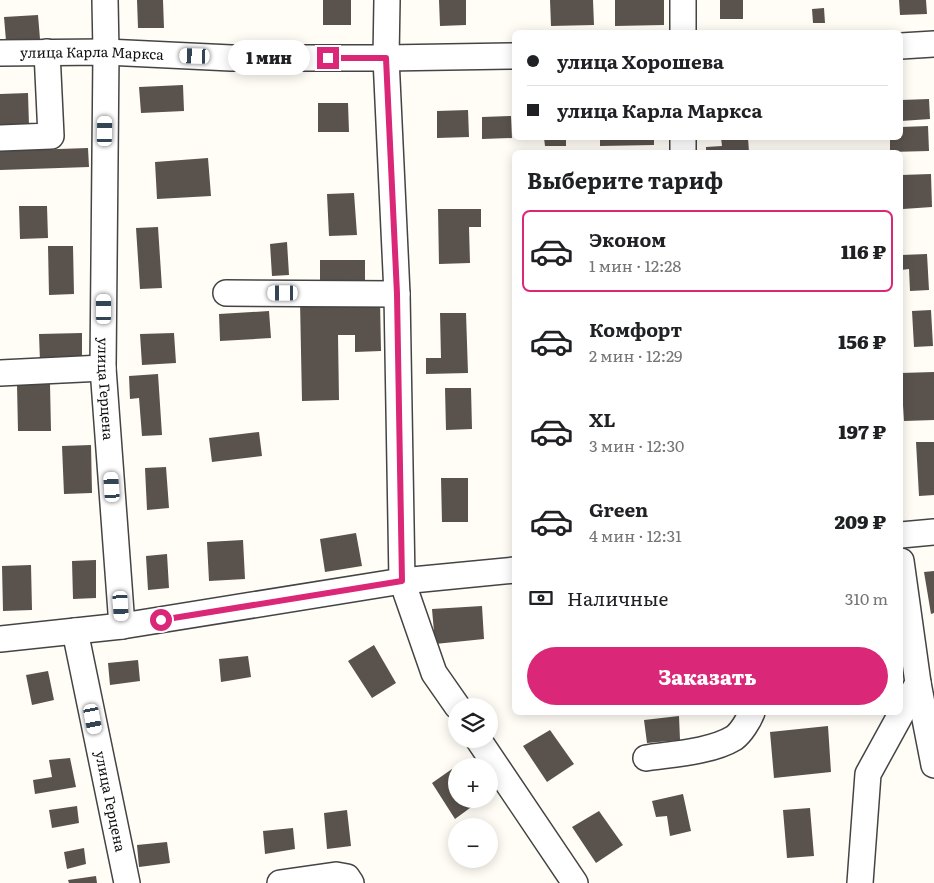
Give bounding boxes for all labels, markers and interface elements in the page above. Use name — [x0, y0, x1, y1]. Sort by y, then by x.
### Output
callout: 1 мин — [228, 40, 310, 76]
street label: улица Карла Маркса — [20, 41, 165, 64]
text: 1 мин — [246, 45, 292, 69]
route end — [317, 47, 339, 69]
text: улица Хорошева — [557, 47, 724, 75]
car — [179, 48, 210, 64]
text: улица Карла Маркса — [557, 96, 762, 124]
car — [97, 116, 112, 146]
text: Выберите тариф — [527, 163, 723, 196]
text: Эконом — [589, 225, 666, 253]
icon: car — [529, 229, 574, 274]
text: 116 ₽ — [841, 237, 886, 265]
text: 1 мин · 12:28 — [589, 253, 681, 277]
car — [268, 286, 298, 301]
car — [96, 294, 111, 324]
text: Комфорт — [589, 315, 682, 343]
icon: car — [529, 319, 574, 364]
text: 156 ₽ — [838, 327, 886, 355]
street label: улица Герцена — [94, 337, 119, 441]
text: 2 мин · 12:29 — [589, 343, 682, 367]
text: XL — [589, 405, 616, 433]
icon: car — [529, 409, 574, 454]
text: 197 ₽ — [839, 417, 886, 445]
text: 3 мин · 12:30 — [589, 433, 684, 457]
car — [103, 472, 120, 502]
text: Green — [589, 495, 648, 523]
icon: car — [529, 499, 574, 544]
text: 209 ₽ — [834, 507, 886, 535]
text: 4 мин · 12:31 — [589, 523, 682, 547]
icon: cash — [527, 584, 555, 612]
text: Наличные — [567, 584, 668, 612]
text: 310 m — [845, 586, 888, 610]
car — [112, 591, 129, 621]
route start — [150, 609, 172, 631]
button: Заказать — [527, 647, 888, 705]
map controls — [448, 698, 498, 868]
button: layers — [448, 698, 498, 748]
car — [82, 703, 103, 735]
street label: улица Герцена — [91, 749, 131, 854]
button: + — [448, 758, 498, 808]
button: − — [448, 818, 498, 868]

